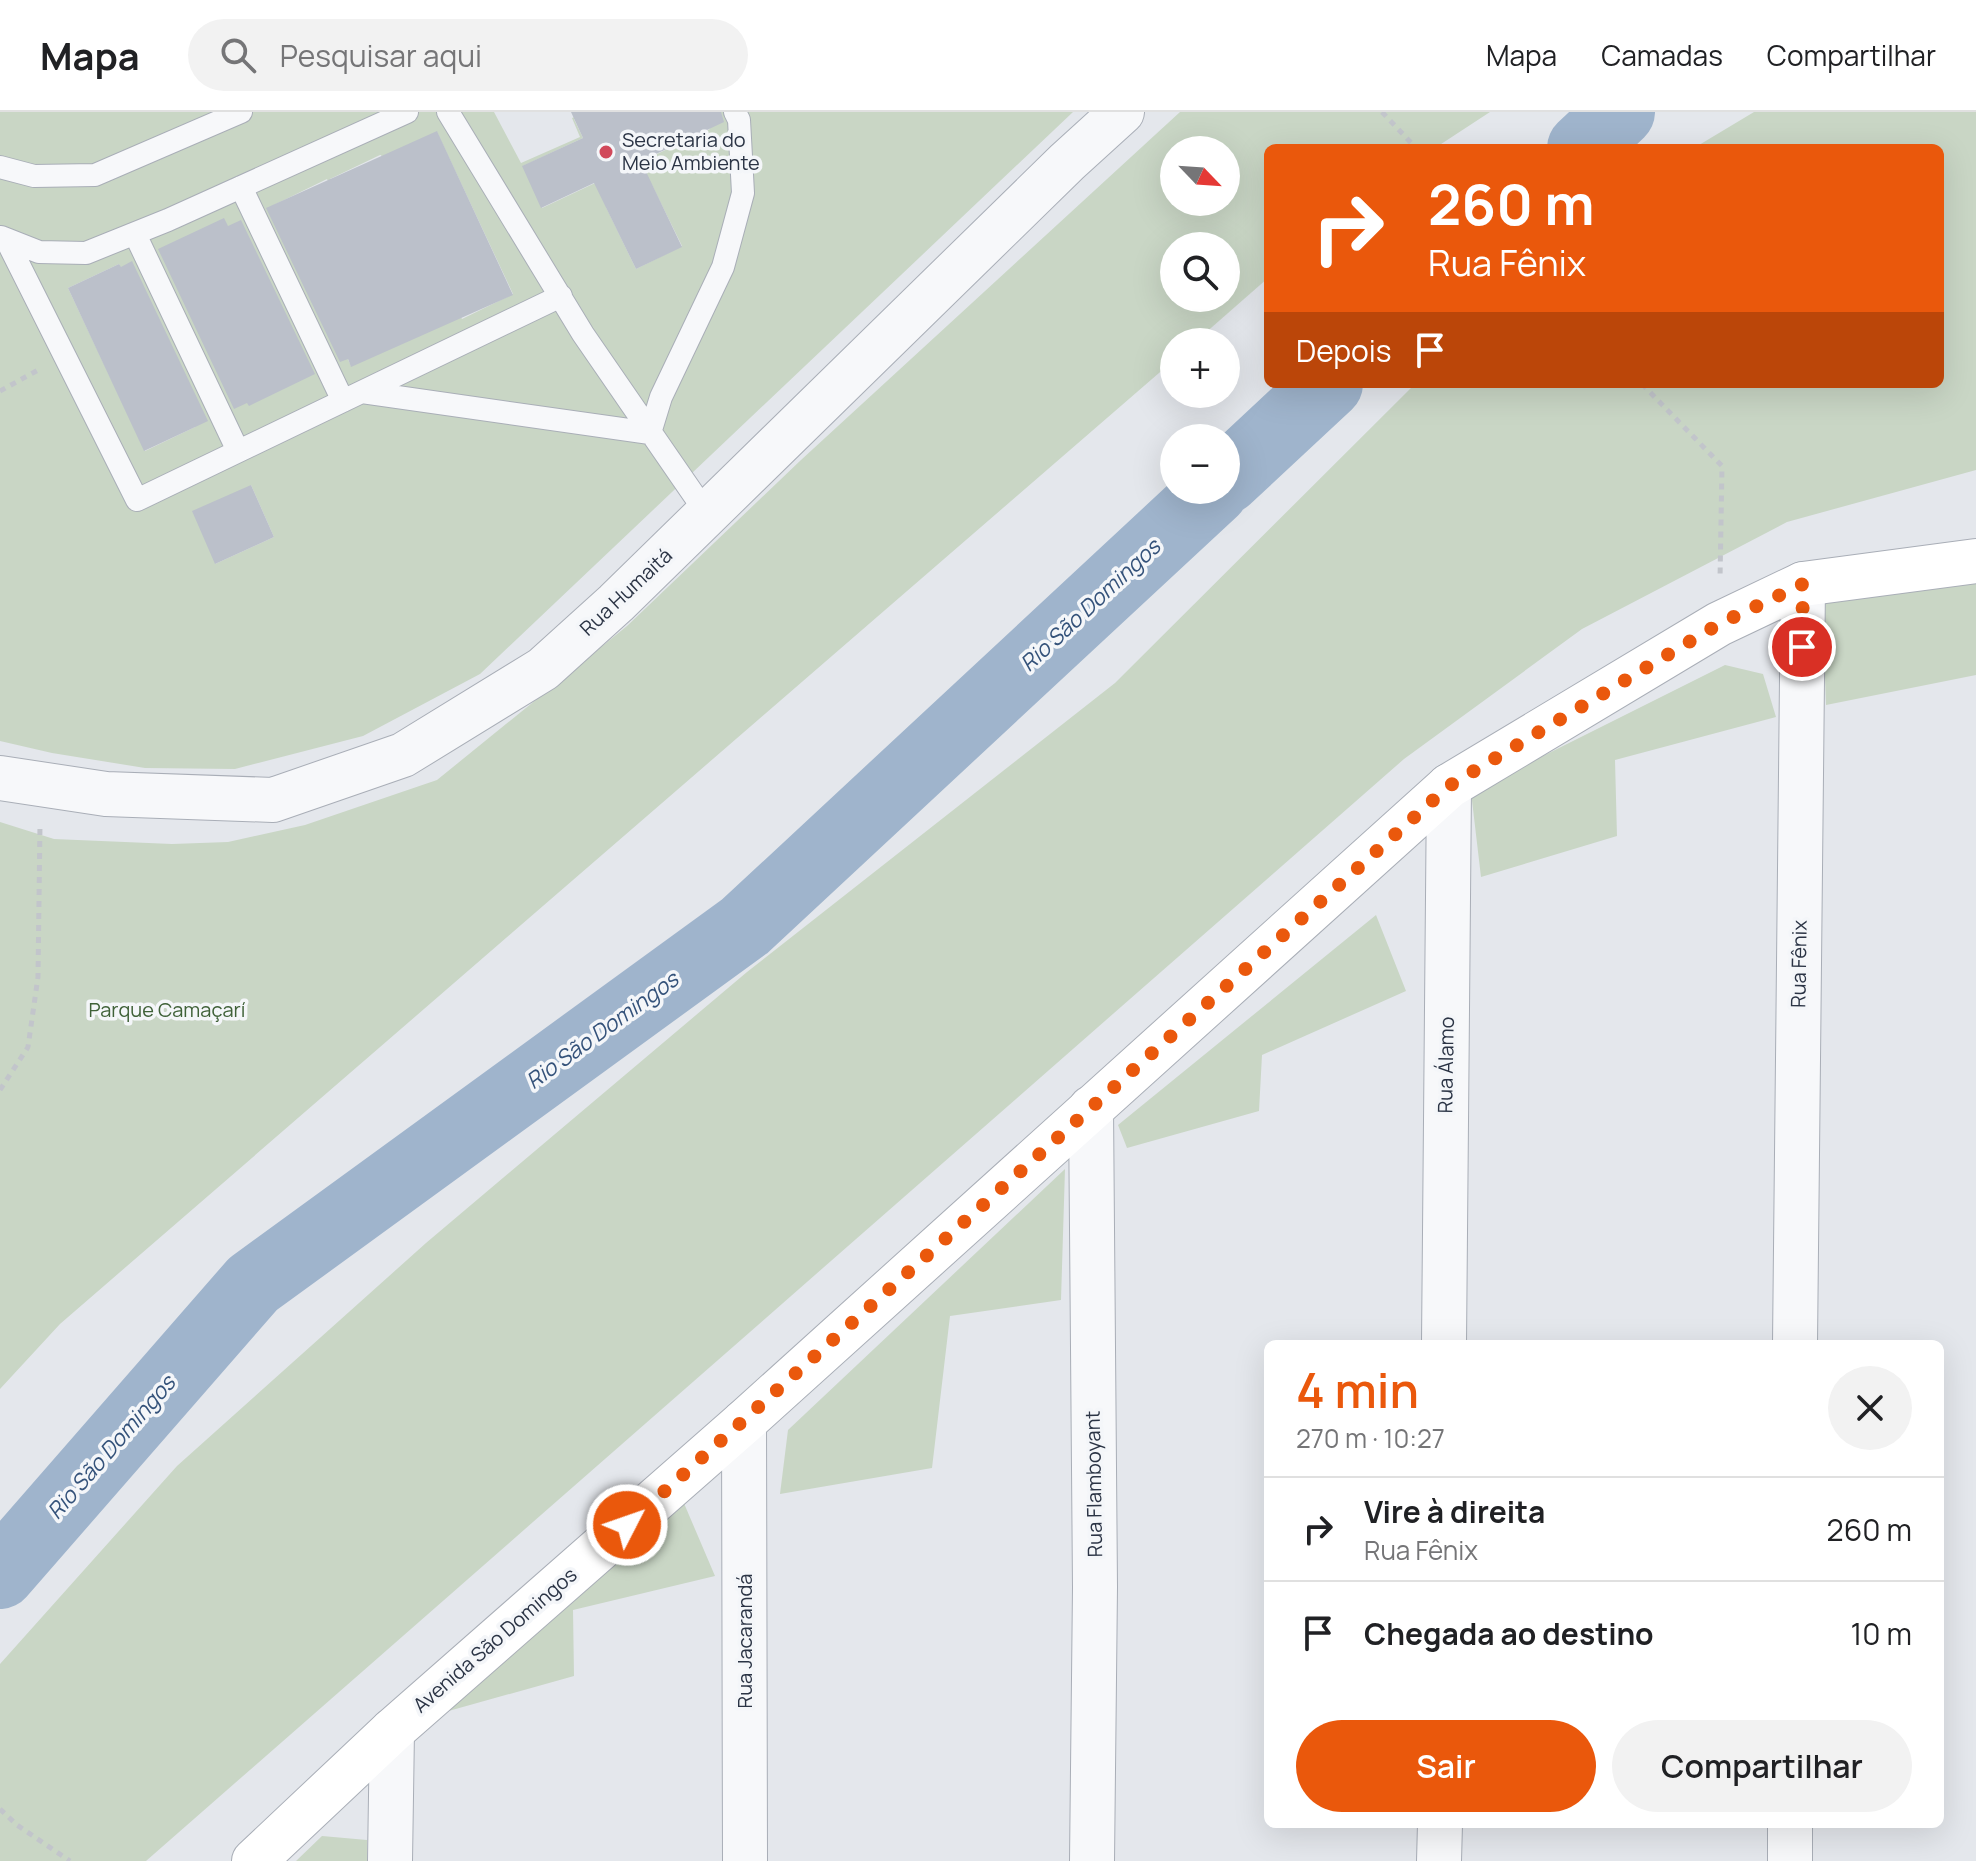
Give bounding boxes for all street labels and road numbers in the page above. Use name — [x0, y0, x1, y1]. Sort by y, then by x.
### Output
street label: Rua Humaitá — [574, 542, 678, 641]
street label: Rua Fênix — [1784, 919, 1813, 1008]
street label: Rua Álamo — [1431, 1016, 1460, 1114]
street label: Rua Flamboyant — [1079, 1410, 1108, 1558]
street label: Avenida São Domingos — [407, 1561, 582, 1718]
street label: Rua Jacarandá — [731, 1574, 758, 1708]

